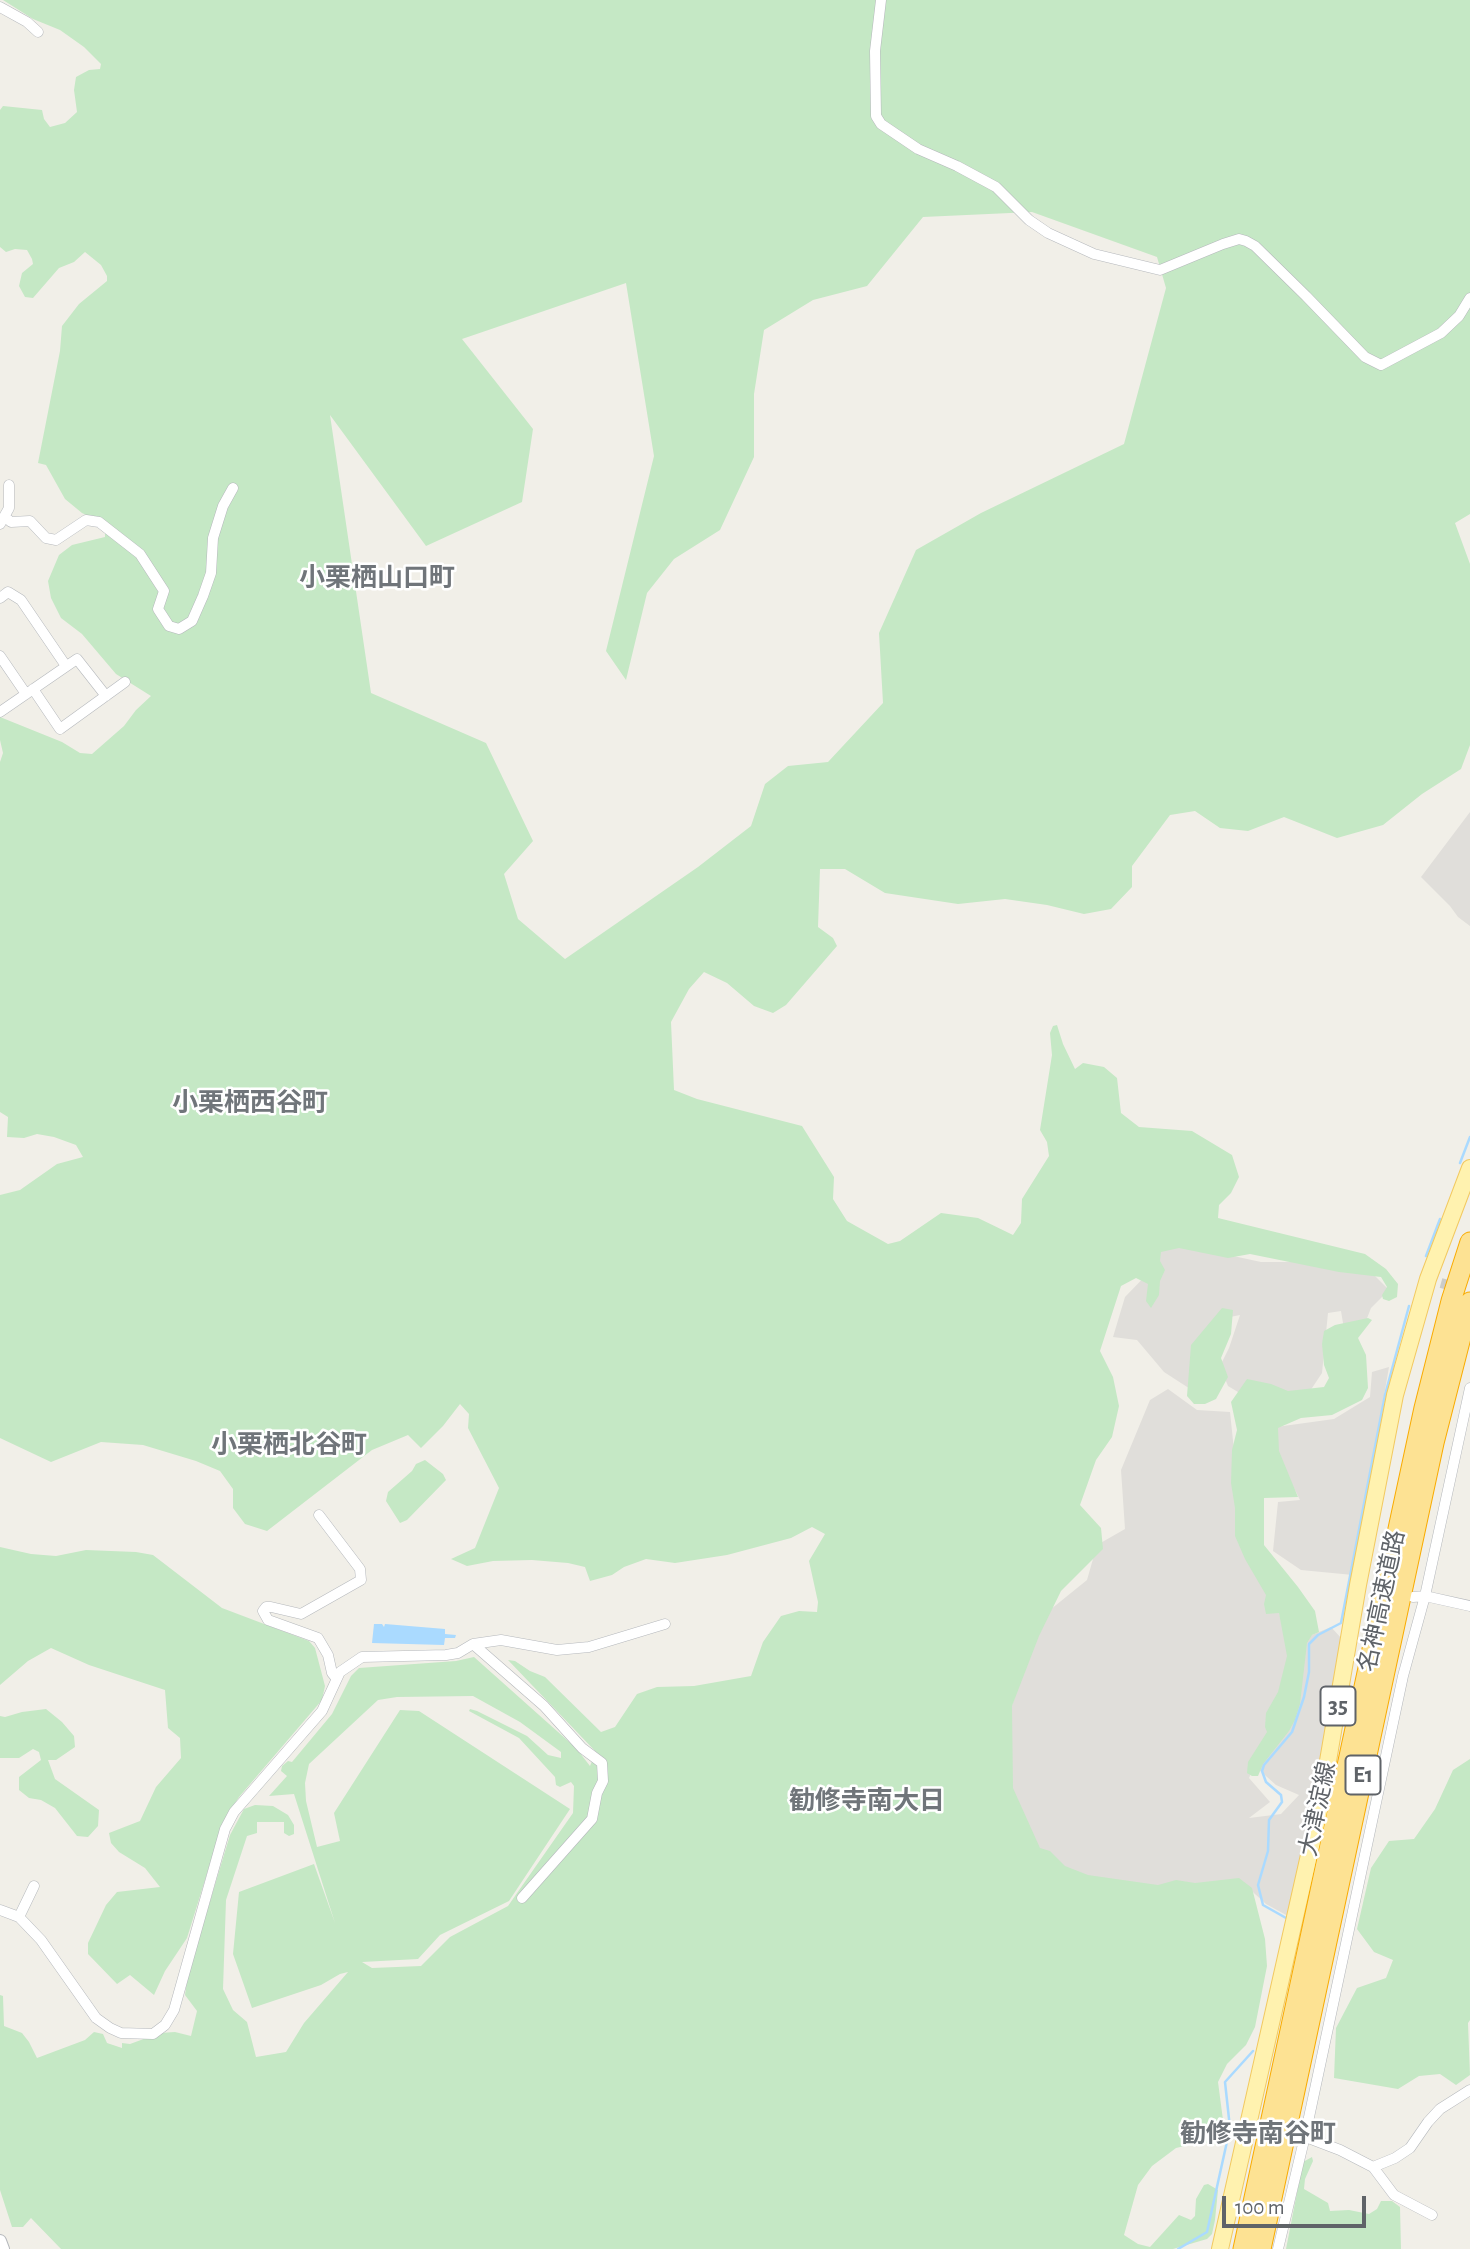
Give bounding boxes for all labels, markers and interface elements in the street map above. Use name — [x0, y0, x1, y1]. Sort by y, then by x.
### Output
district label: 小栗栖山口町 — [299, 562, 455, 594]
district label: 小栗栖西谷町 — [172, 1087, 328, 1119]
district label: 小栗栖北谷町 — [211, 1429, 367, 1461]
street label: 名神高速道路 — [1353, 1528, 1411, 1674]
road number: 35 — [1320, 1686, 1356, 1726]
road number: E1 — [1346, 1756, 1380, 1795]
street label: 大津淀線 — [1294, 1759, 1342, 1859]
district label: 勧修寺南大日 — [789, 1785, 945, 1817]
district label: 勧修寺南谷町 — [1180, 2118, 1336, 2150]
scale bar — [1225, 2182, 1368, 2226]
text: 100 m — [1235, 2197, 1285, 2218]

